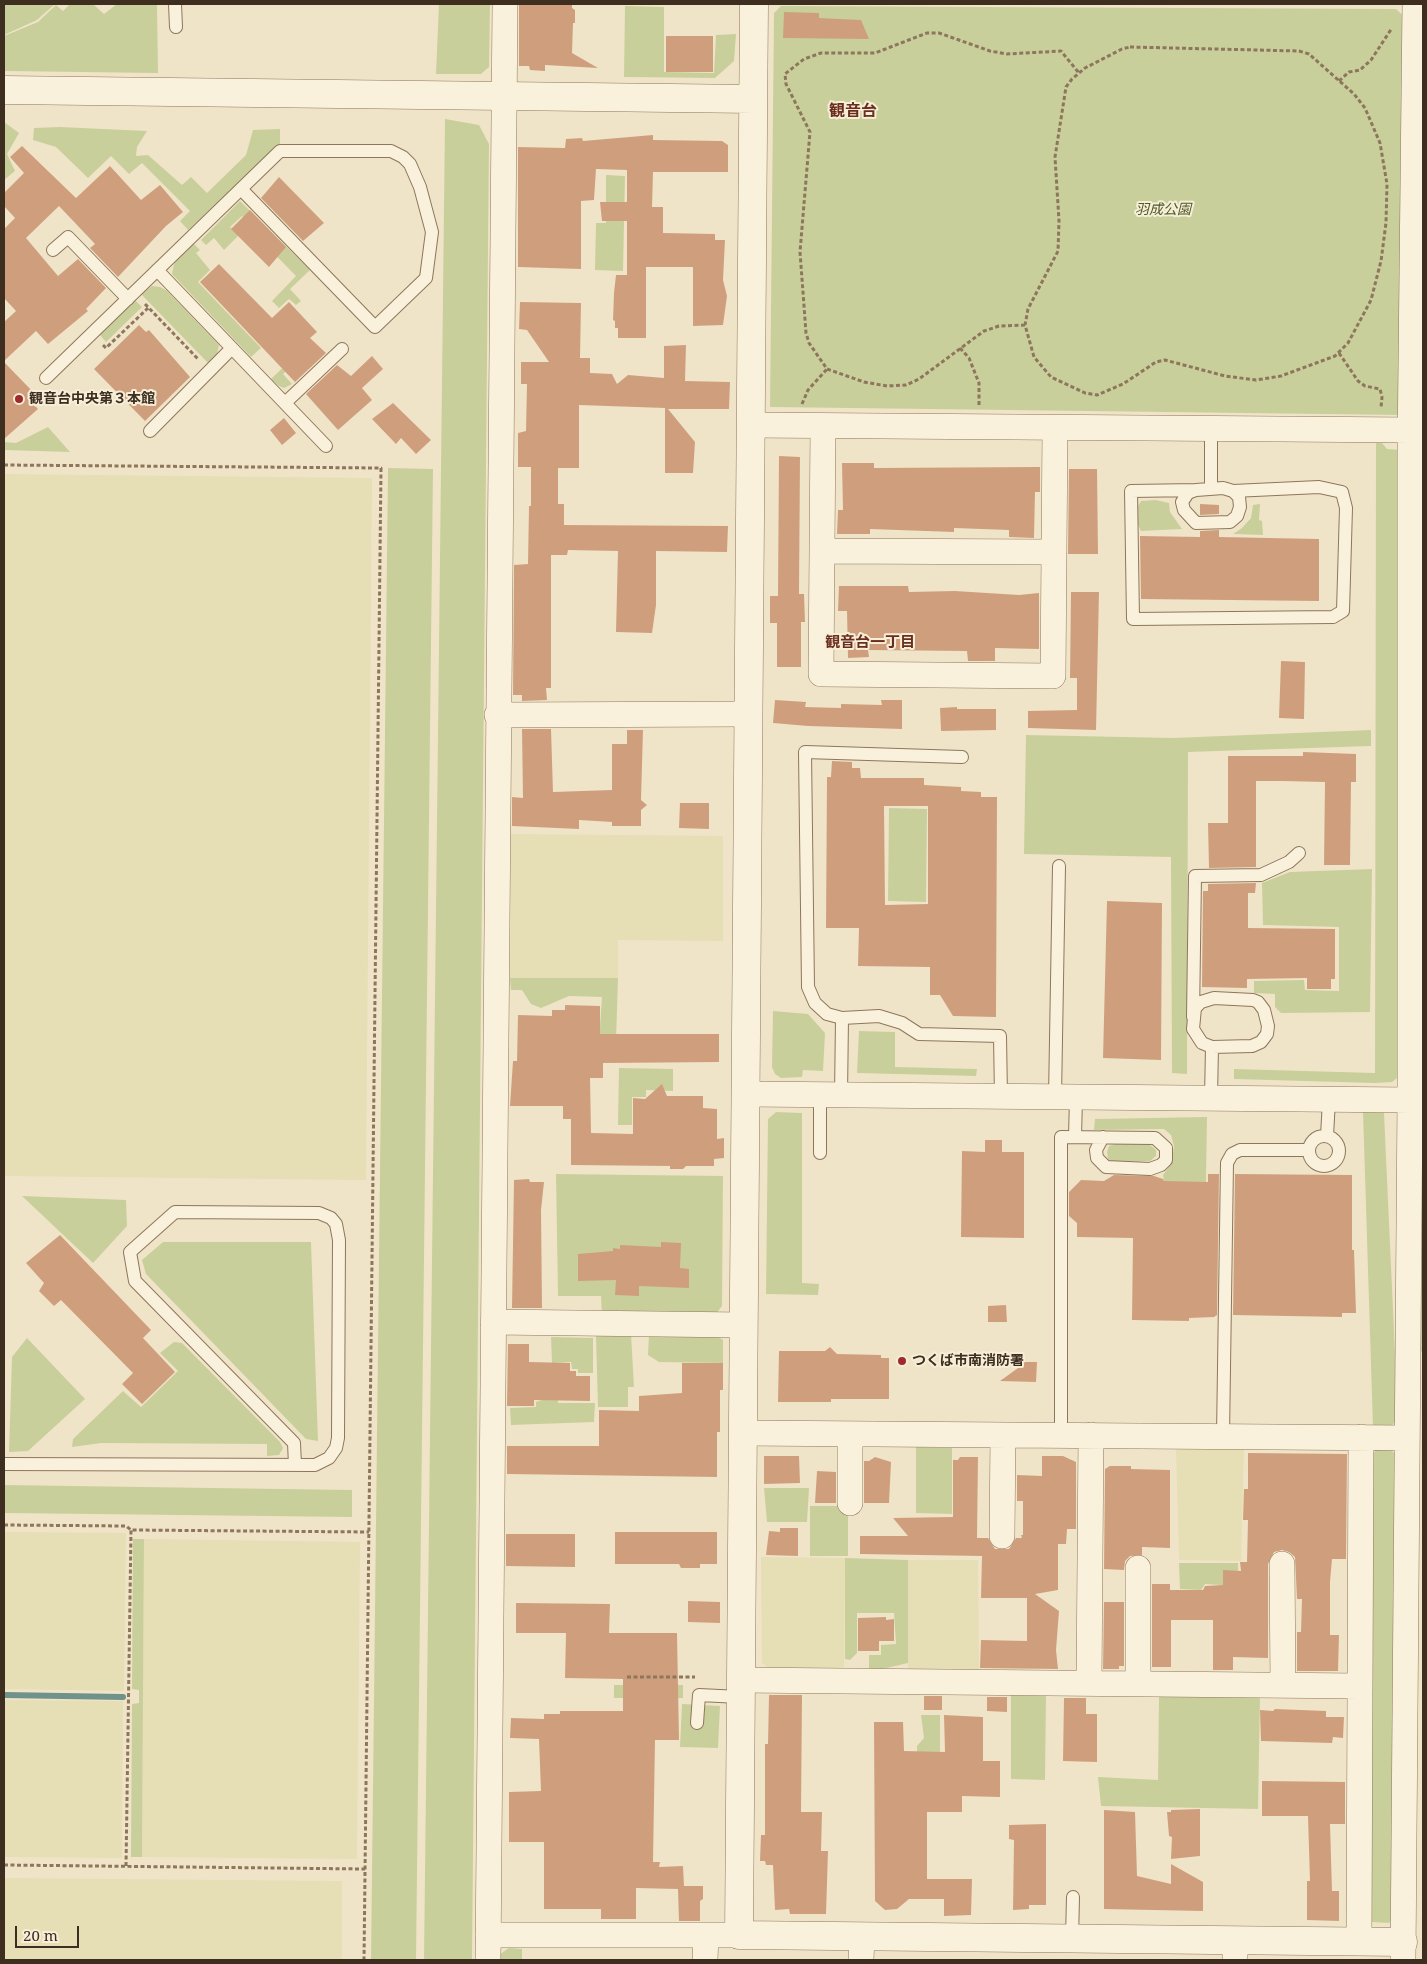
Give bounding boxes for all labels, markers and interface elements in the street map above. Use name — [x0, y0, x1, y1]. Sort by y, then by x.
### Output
district label: 観音台 — [829, 101, 877, 121]
park label: 羽成公園 — [1135, 202, 1191, 218]
place label: 観音台中央第３本館 — [29, 391, 155, 407]
marker: 観音台中央第３本館 — [13, 393, 25, 405]
district label: 観音台一丁目 — [825, 634, 915, 652]
place label: つくば市南消防署 — [912, 1353, 1024, 1369]
marker: つくば市南消防署 — [896, 1355, 908, 1367]
scale bar — [18, 1916, 81, 1948]
text: 20 m — [23, 1925, 58, 1945]

